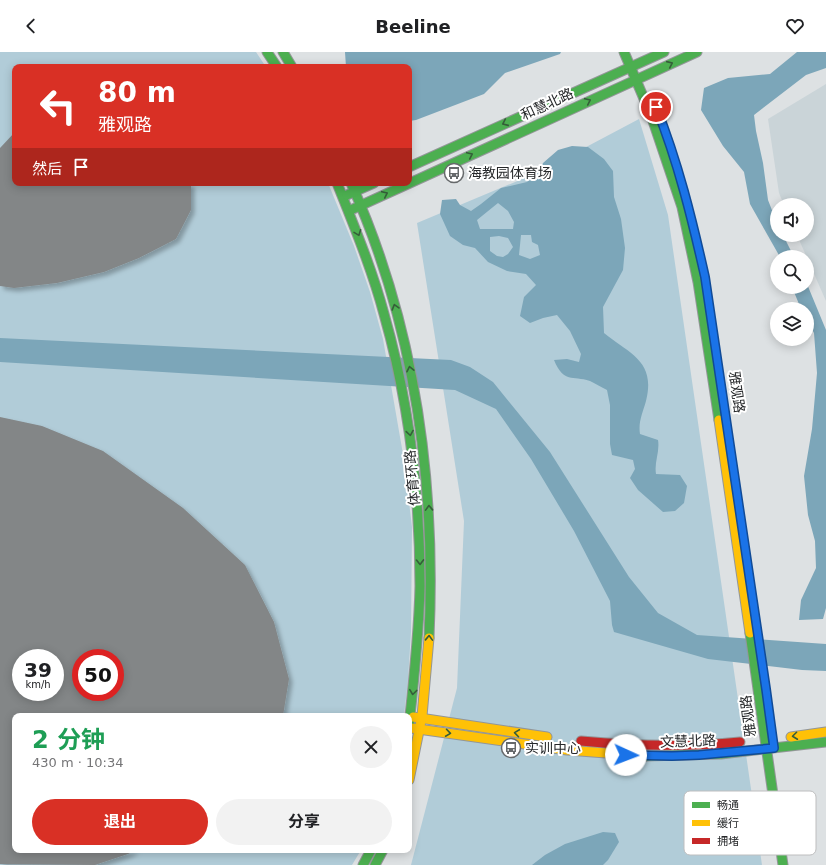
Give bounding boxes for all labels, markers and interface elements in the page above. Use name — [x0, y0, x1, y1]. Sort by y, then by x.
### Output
icon: back — [20, 15, 42, 37]
icon: heart — [784, 15, 806, 37]
text: Beeline — [375, 16, 451, 37]
one-way arrow — [666, 61, 673, 69]
text: 80 m — [98, 76, 176, 109]
icon: left — [32, 80, 84, 132]
street label: 和慧北路 — [518, 85, 576, 123]
pin — [639, 90, 673, 124]
icon: arrive — [645, 96, 667, 118]
one-way arrow — [584, 98, 591, 106]
text: 雅观路 — [98, 114, 152, 135]
one-way arrow — [502, 118, 510, 126]
one-way arrow — [466, 152, 473, 160]
icon: arrive — [70, 156, 92, 178]
text: 然后 — [32, 160, 62, 178]
bus stop icon: 海教园体育场 — [443, 162, 465, 184]
place label: 海教园体育场 — [468, 165, 552, 181]
one-way arrow — [381, 191, 389, 199]
map controls — [770, 198, 814, 346]
button: sound — [770, 198, 814, 242]
one-way arrow — [353, 229, 361, 237]
button: search — [770, 250, 814, 294]
button: layers — [770, 302, 814, 346]
one-way arrow — [391, 303, 400, 310]
one-way arrow — [407, 366, 415, 372]
street label: 雅观路 — [726, 370, 748, 414]
one-way arrow — [405, 430, 414, 436]
street label: 体育环路 — [402, 449, 422, 507]
one-way arrow — [425, 505, 433, 511]
one-way arrow — [416, 559, 424, 565]
one-way arrow — [425, 635, 434, 641]
speed limit sign: 50 — [72, 649, 124, 701]
text: 39 — [24, 658, 52, 682]
text: km/h — [25, 679, 51, 690]
one-way arrow — [409, 689, 418, 695]
street label: 雅观路 — [738, 694, 758, 738]
text: 2 分钟 — [32, 726, 105, 754]
button: close — [350, 726, 392, 768]
one-way arrow — [445, 728, 451, 737]
one-way arrow — [514, 729, 520, 738]
one-way arrow — [792, 731, 798, 740]
street label: 文慧北路 — [660, 732, 716, 750]
position arrow — [605, 734, 647, 776]
bus stop icon: 实训中心 — [500, 737, 522, 759]
place label: 实训中心 — [525, 740, 581, 756]
text: 430 m · 10:34 — [32, 755, 123, 770]
legend — [684, 791, 816, 855]
button: 退出 — [32, 799, 208, 845]
button: 分享 — [216, 799, 392, 845]
text: 畅通 — [717, 799, 739, 812]
text: 缓行 — [717, 817, 739, 830]
text: 拥堵 — [717, 835, 739, 848]

